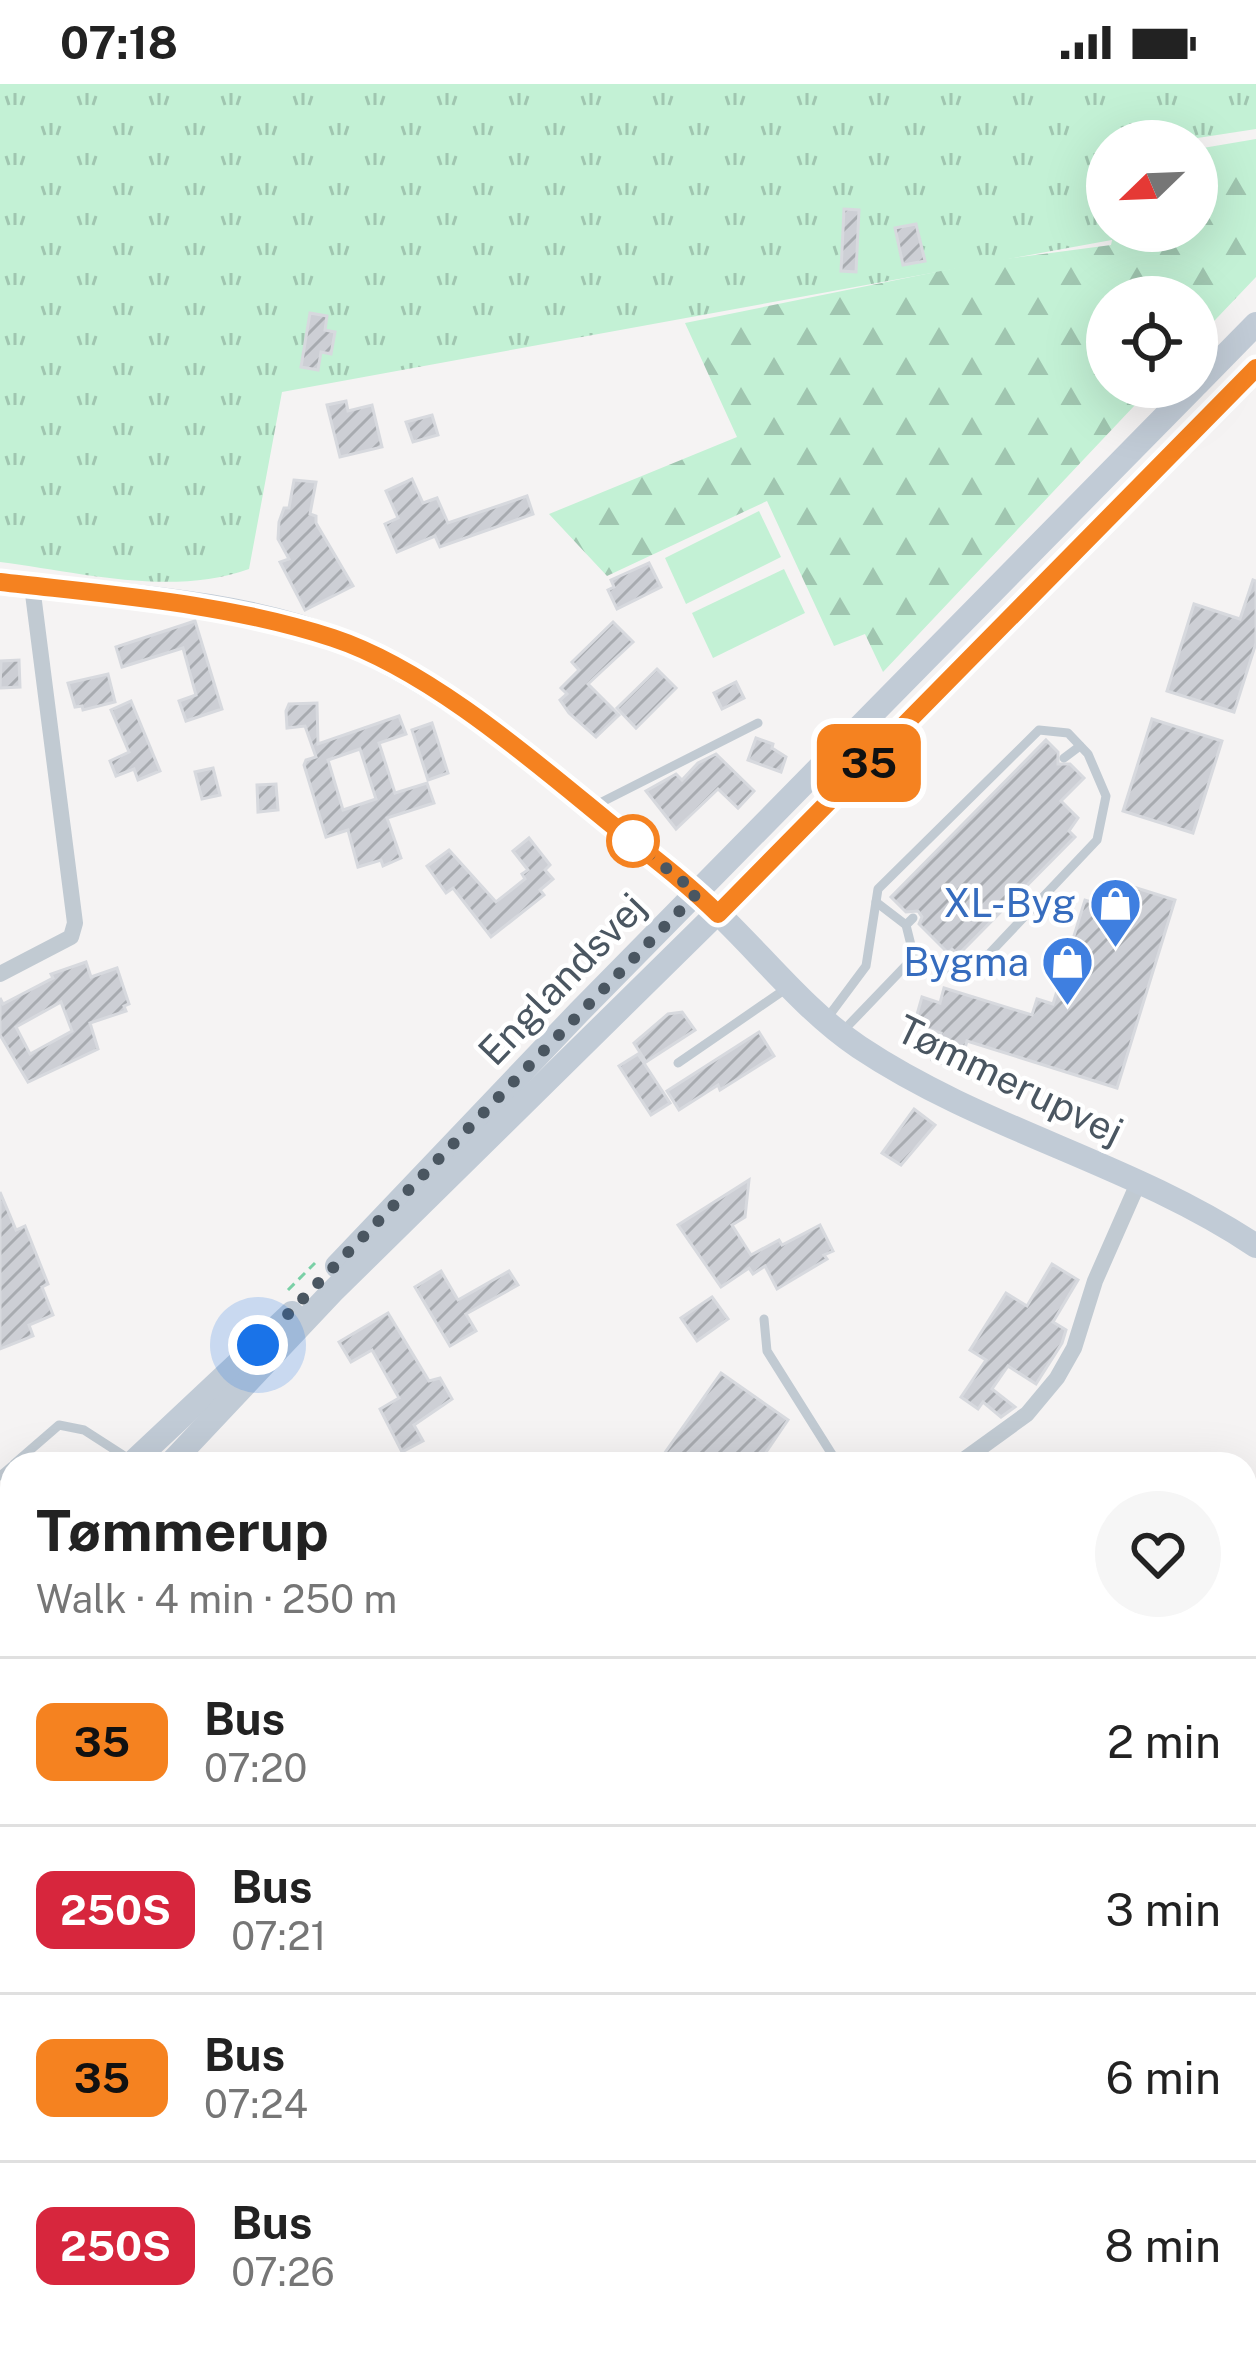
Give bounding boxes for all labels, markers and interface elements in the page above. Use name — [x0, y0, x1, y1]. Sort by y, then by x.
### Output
text: 07:18 — [60, 16, 178, 69]
north arrow — [1086, 120, 1218, 252]
map controls — [1086, 120, 1218, 408]
button: locate — [1086, 276, 1218, 408]
line badge: 35 — [815, 724, 923, 802]
text: 35 — [841, 738, 897, 787]
unlabelled marker — [608, 816, 658, 866]
shop icon: XL-Byg — [1087, 875, 1143, 949]
place label: XL-Byg — [944, 880, 1076, 926]
street label: Englandsvej — [469, 884, 655, 1074]
shop icon: Bygma — [1040, 934, 1096, 1008]
place label: Bygma — [903, 939, 1029, 985]
street label: Tømmerupvej — [890, 1006, 1130, 1154]
your location — [228, 1315, 288, 1375]
button: heart — [1095, 1491, 1221, 1617]
text: Tømmerup — [36, 1497, 329, 1564]
text: Walk · 4 min · 250 m — [36, 1576, 397, 1622]
text: Bus — [204, 1692, 285, 1745]
text: 2 min — [1107, 1715, 1221, 1768]
text: 35 — [74, 1717, 130, 1766]
text: 07:20 — [204, 1745, 307, 1791]
text: Bus — [231, 1860, 312, 1913]
text: 3 min — [1105, 1883, 1221, 1936]
text: 250S — [60, 1885, 171, 1934]
text: 07:21 — [231, 1913, 326, 1959]
text: Bus — [204, 2028, 285, 2081]
text: 6 min — [1106, 2051, 1221, 2104]
text: 35 — [74, 2053, 130, 2102]
text: 07:24 — [204, 2081, 308, 2127]
text: Bus — [231, 2196, 312, 2249]
text: 8 min — [1105, 2219, 1221, 2272]
text: 250S — [60, 2221, 171, 2270]
text: 07:26 — [231, 2249, 335, 2295]

